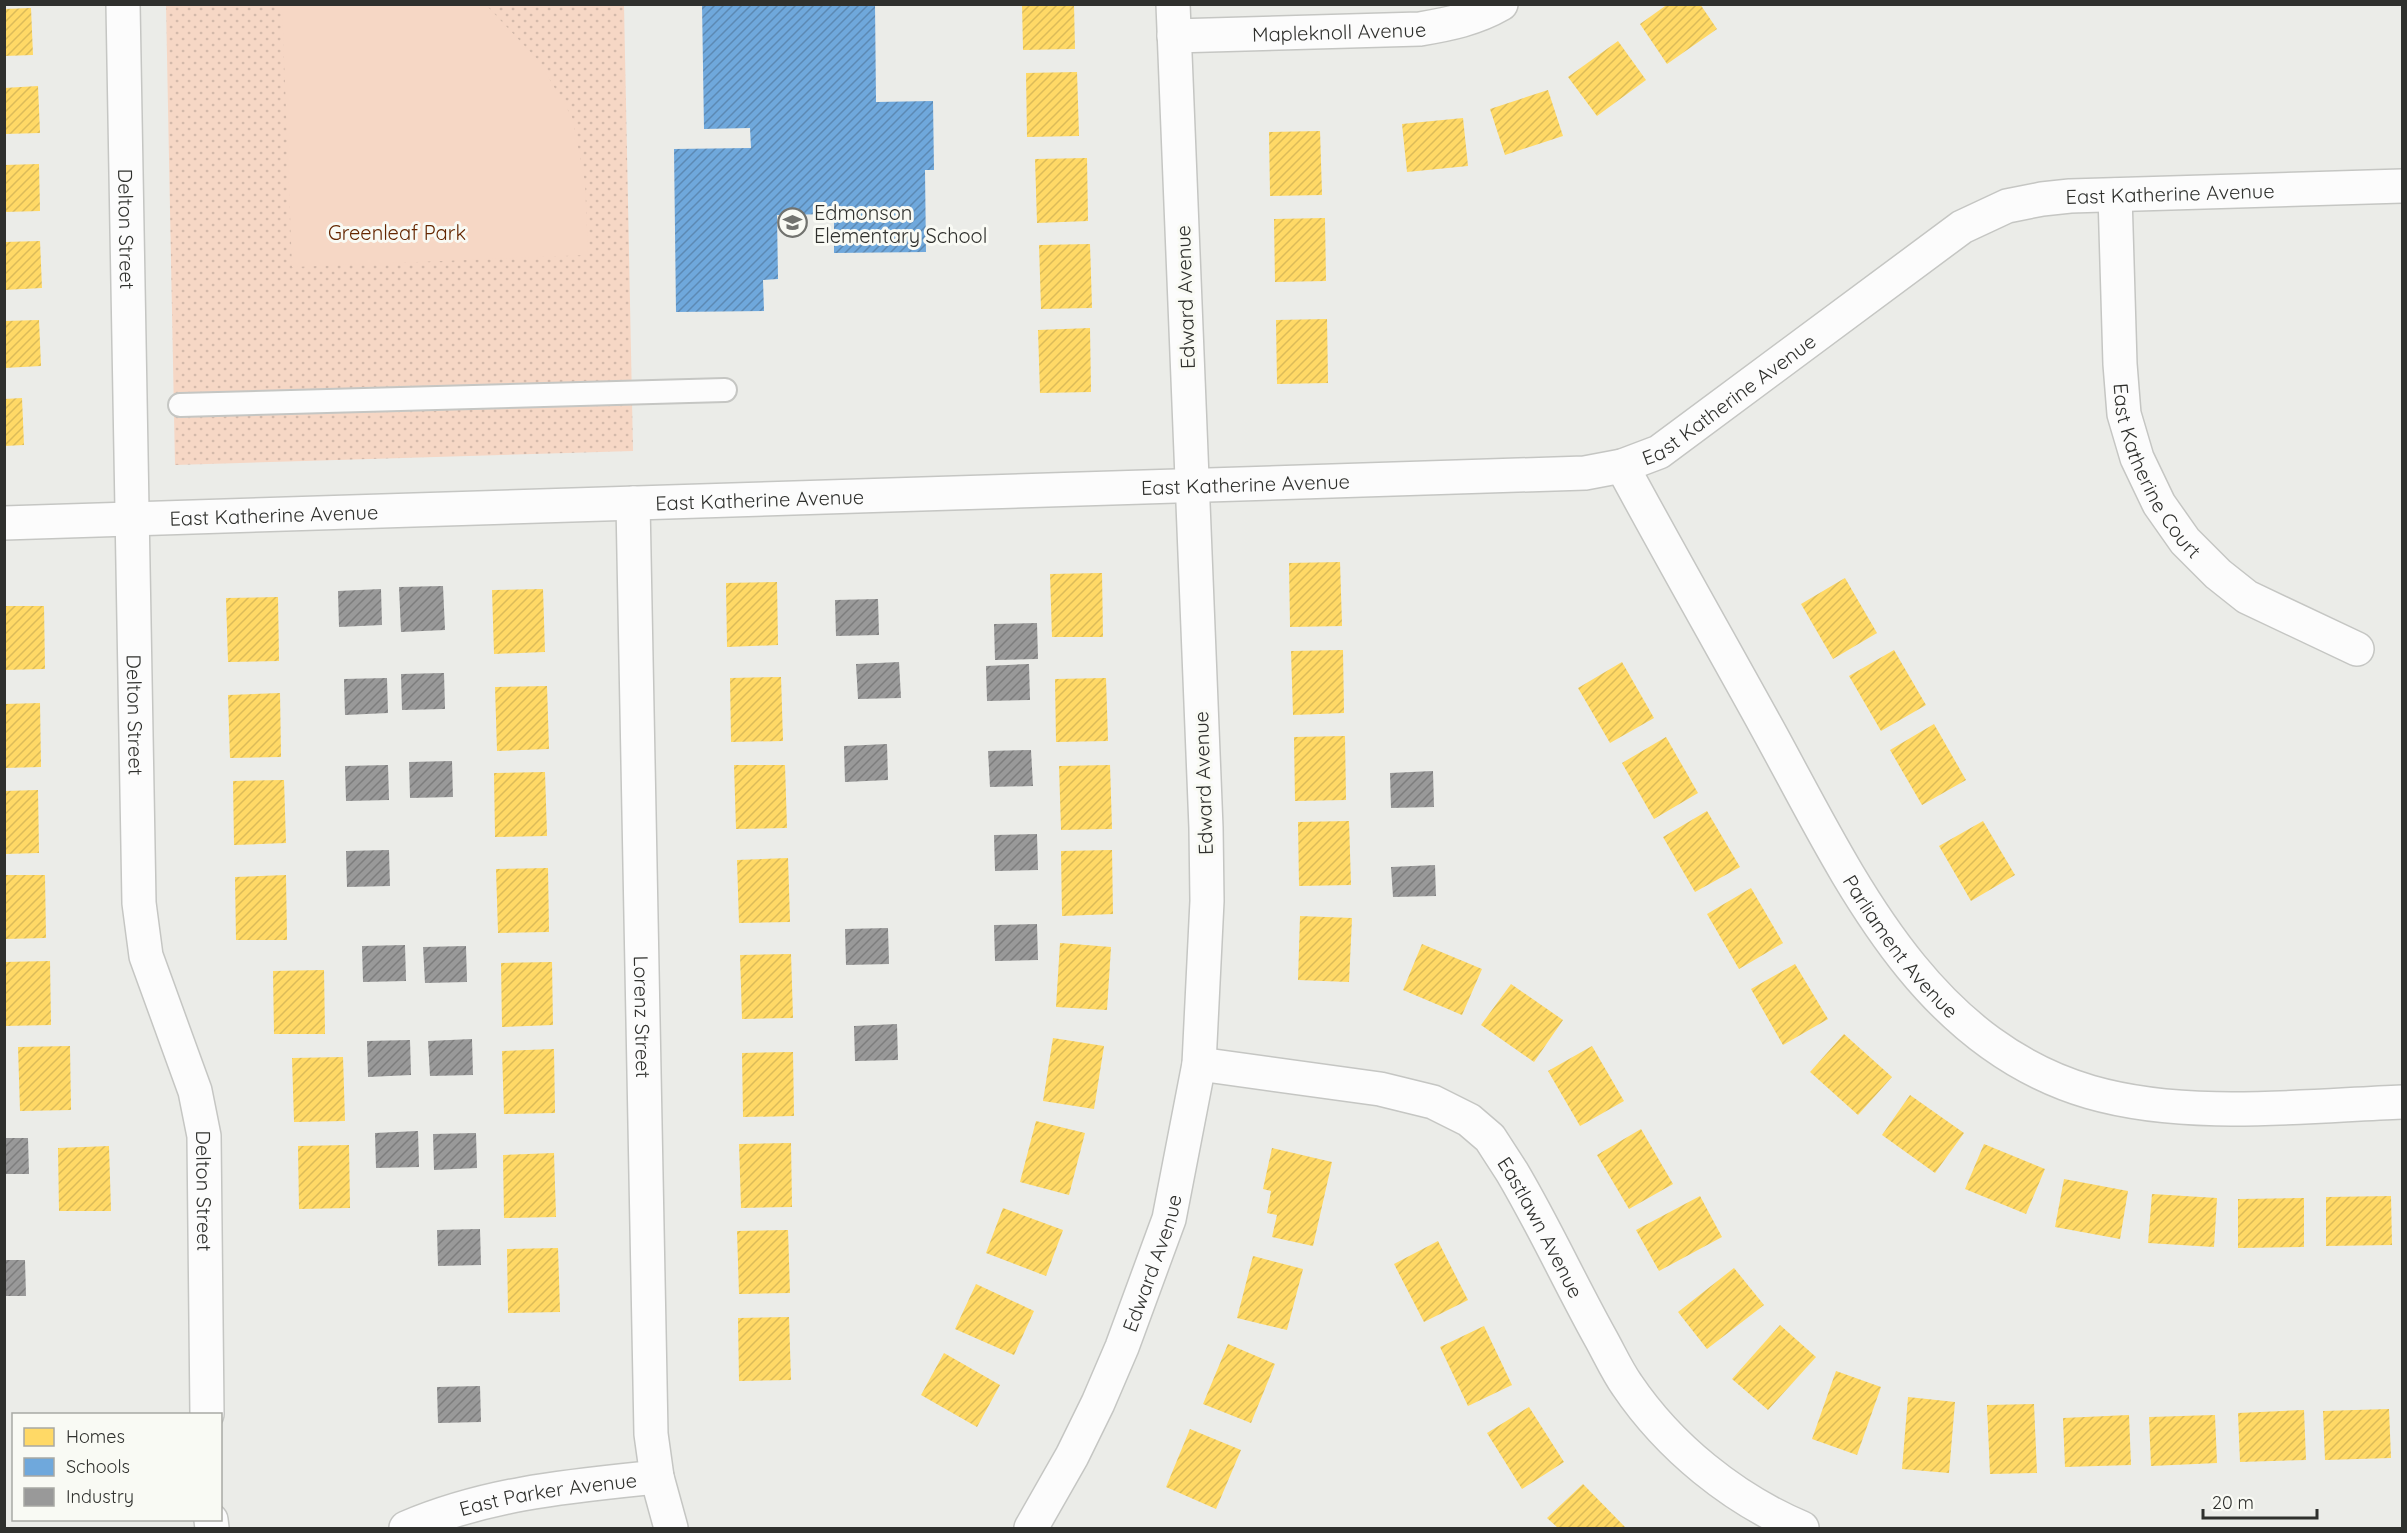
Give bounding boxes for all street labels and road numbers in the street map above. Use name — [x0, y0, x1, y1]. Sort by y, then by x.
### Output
street label: Mapleknoll Avenue — [1252, 16, 1428, 46]
street label: Delton Street — [113, 168, 141, 290]
street label: East Katherine Avenue — [2065, 177, 2275, 209]
street label: Edward Avenue — [1170, 225, 1200, 369]
street label: East Katherine Avenue — [1638, 328, 1820, 470]
street label: East Katherine Court — [2109, 382, 2207, 563]
street label: East Katherine Avenue — [1141, 468, 1350, 500]
street label: East Katherine Avenue — [655, 483, 864, 515]
street label: East Katherine Avenue — [169, 499, 379, 530]
street label: Delton Street — [122, 654, 149, 776]
street label: Edward Avenue — [1188, 711, 1218, 855]
street label: Parliament Avenue — [1838, 870, 1964, 1023]
street label: Lorenz Street — [629, 955, 657, 1079]
street label: Delton Street — [191, 1130, 218, 1252]
street label: Eastlawn Avenue — [1493, 1152, 1589, 1302]
street label: Edward Avenue — [1116, 1192, 1186, 1335]
street label: East Parker Avenue — [456, 1467, 638, 1521]

